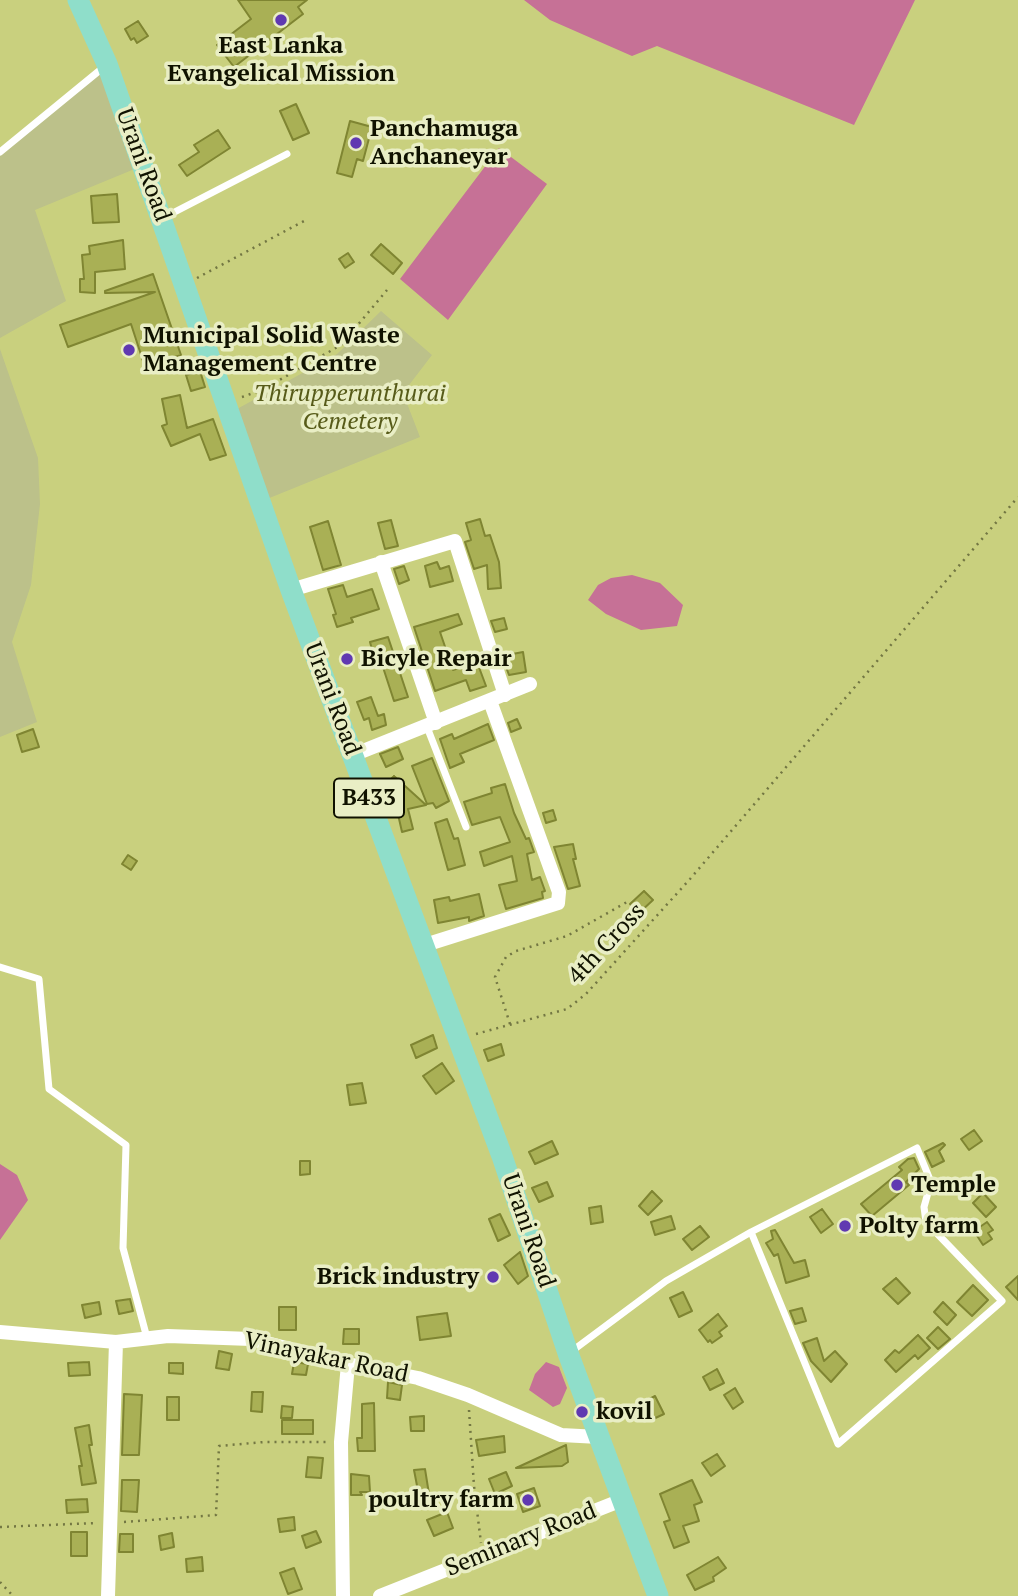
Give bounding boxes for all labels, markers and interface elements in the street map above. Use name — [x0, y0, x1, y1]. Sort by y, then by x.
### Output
marker: East Lanka Evangelical Mission — [273, 12, 289, 28]
place label: East Lanka Evangelical Mission — [167, 32, 395, 88]
street label: Urani Road — [109, 104, 177, 226]
place label: Panchamuga Anchaneyar — [370, 115, 518, 171]
marker: Panchamuga Anchaneyar — [348, 135, 364, 151]
place label: Municipal Solid Waste Management Centre — [143, 322, 400, 378]
marker: Municipal Solid Waste Management Centre — [121, 342, 137, 358]
park label: Thirupperunthurai Cemetery — [254, 380, 446, 436]
street label: Urani Road — [297, 639, 367, 759]
place label: Bicyle Repair — [361, 645, 512, 673]
marker: Bicyle Repair — [339, 651, 355, 667]
road number: B433 — [334, 778, 404, 818]
street label: 4th Cross — [562, 897, 652, 991]
street label: Urani Road — [495, 1170, 561, 1292]
place label: Temple — [911, 1171, 996, 1199]
marker: Temple — [889, 1177, 905, 1193]
place label: Polty farm — [859, 1212, 979, 1240]
marker: Polty farm — [837, 1218, 853, 1234]
place label: Brick industry — [317, 1263, 479, 1291]
marker: Brick industry — [485, 1269, 501, 1285]
street label: Vinayakar Road — [241, 1327, 411, 1389]
place label: kovil — [596, 1398, 652, 1426]
marker: kovil — [574, 1404, 590, 1420]
place label: poultry farm — [368, 1486, 514, 1514]
marker: poultry farm — [520, 1492, 536, 1508]
street label: Seminary Road — [441, 1497, 601, 1583]

